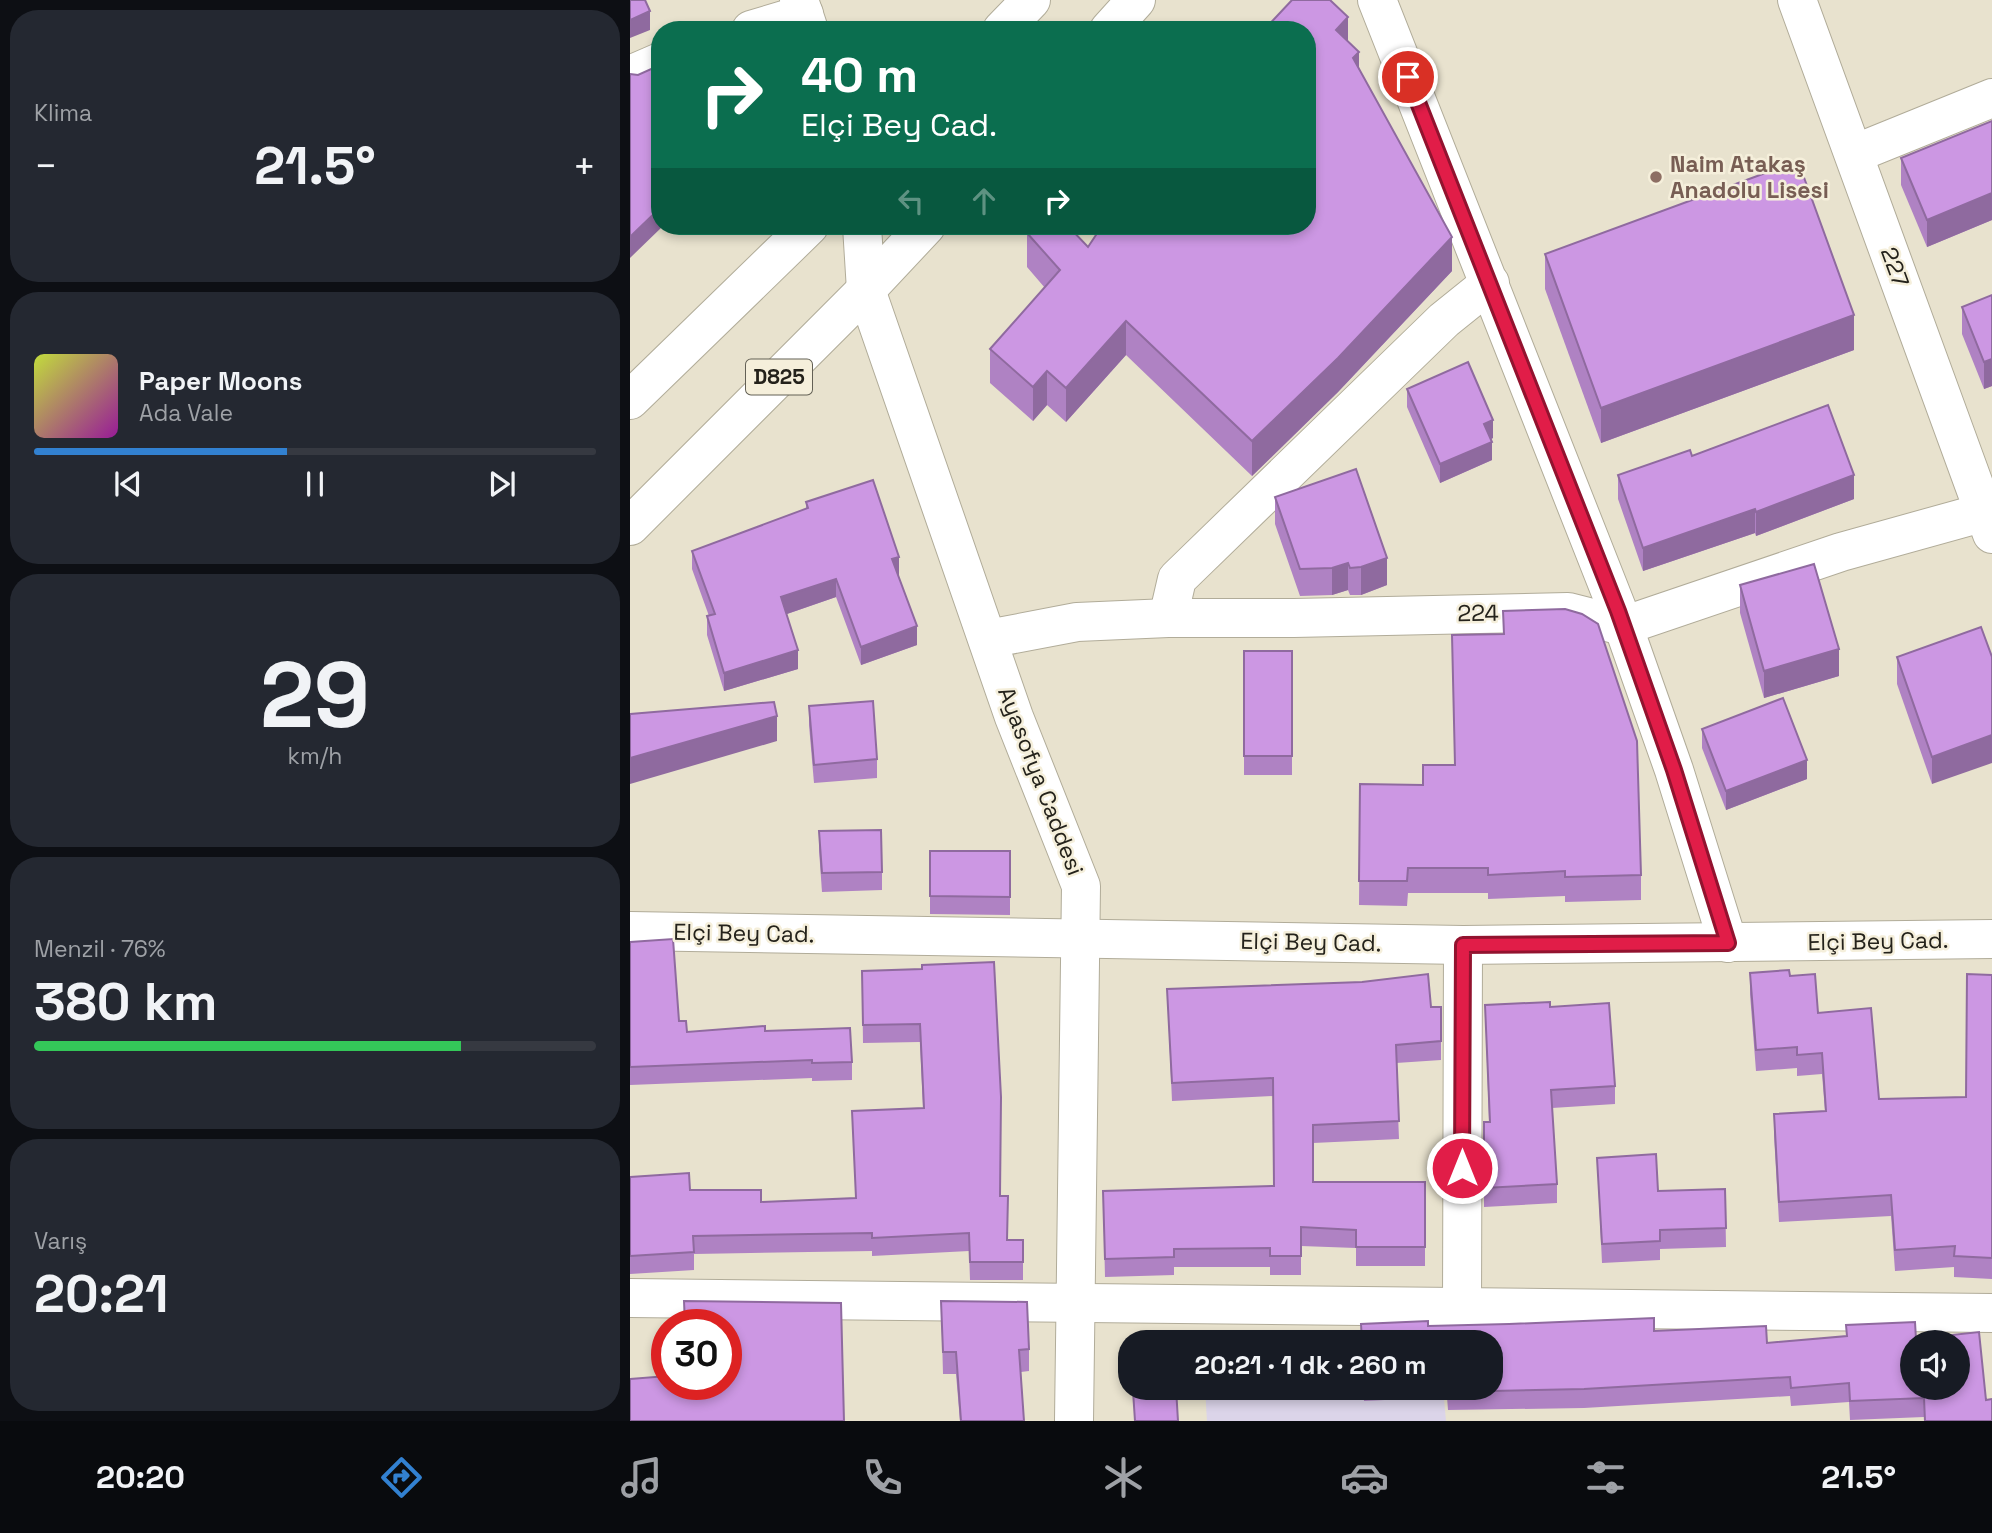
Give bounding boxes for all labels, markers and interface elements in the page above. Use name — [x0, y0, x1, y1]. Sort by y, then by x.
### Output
text: 40 m — [801, 44, 918, 106]
pin — [1378, 47, 1438, 107]
icon: right — [686, 49, 777, 140]
icon: arrive — [1389, 58, 1427, 96]
text: Klima — [34, 98, 92, 128]
text: Elçi Bey Cad. — [801, 105, 997, 145]
text: 21.5° — [254, 133, 376, 199]
text: − — [34, 142, 58, 190]
text: + — [572, 142, 596, 190]
place label: Naim Atakaş Anadolu Lisesi — [1670, 149, 1829, 205]
marker: Naim Atakaş Anadolu Lisesi — [1648, 169, 1664, 185]
icon: left — [892, 182, 930, 220]
icon: ahead — [965, 182, 1003, 220]
icon: right — [1038, 182, 1076, 220]
street label: 227 — [1874, 243, 1916, 291]
road number: D825 — [746, 360, 812, 394]
text: Paper Moons — [139, 364, 302, 398]
text: Ada Vale — [139, 398, 233, 428]
icon: previous — [109, 465, 147, 503]
icon: pause — [296, 465, 334, 503]
icon: next — [483, 465, 521, 503]
street label: 224 — [1457, 598, 1499, 628]
text: 29 — [260, 637, 370, 754]
street label: Ayasofya Caddesi — [991, 682, 1091, 880]
text: km/h — [288, 741, 342, 771]
street label: Elçi Bey Cad. — [673, 917, 815, 949]
street label: Elçi Bey Cad. — [1807, 925, 1949, 957]
street label: Elçi Bey Cad. — [1240, 926, 1382, 958]
text: Menzil · 76% — [34, 934, 166, 964]
text: 380 km — [34, 969, 217, 1035]
position arrow — [1425, 1131, 1499, 1205]
text: Varış — [34, 1226, 87, 1256]
text: 20:21 — [34, 1261, 168, 1327]
speed limit sign: 30 — [651, 1309, 742, 1400]
map controls — [1900, 1330, 1970, 1400]
button: sound — [1900, 1330, 1970, 1400]
text: 20:21 · 1 dk · 260 m — [1195, 1348, 1426, 1382]
icon: directions — [377, 1453, 426, 1502]
icon: music — [617, 1453, 666, 1502]
icon: phone — [858, 1453, 907, 1502]
icon: climate — [1099, 1453, 1148, 1502]
icon: car — [1340, 1453, 1389, 1502]
icon: filters — [1581, 1453, 1630, 1502]
text: 20:20 — [96, 1457, 185, 1497]
text: 21.5° — [1821, 1457, 1896, 1497]

